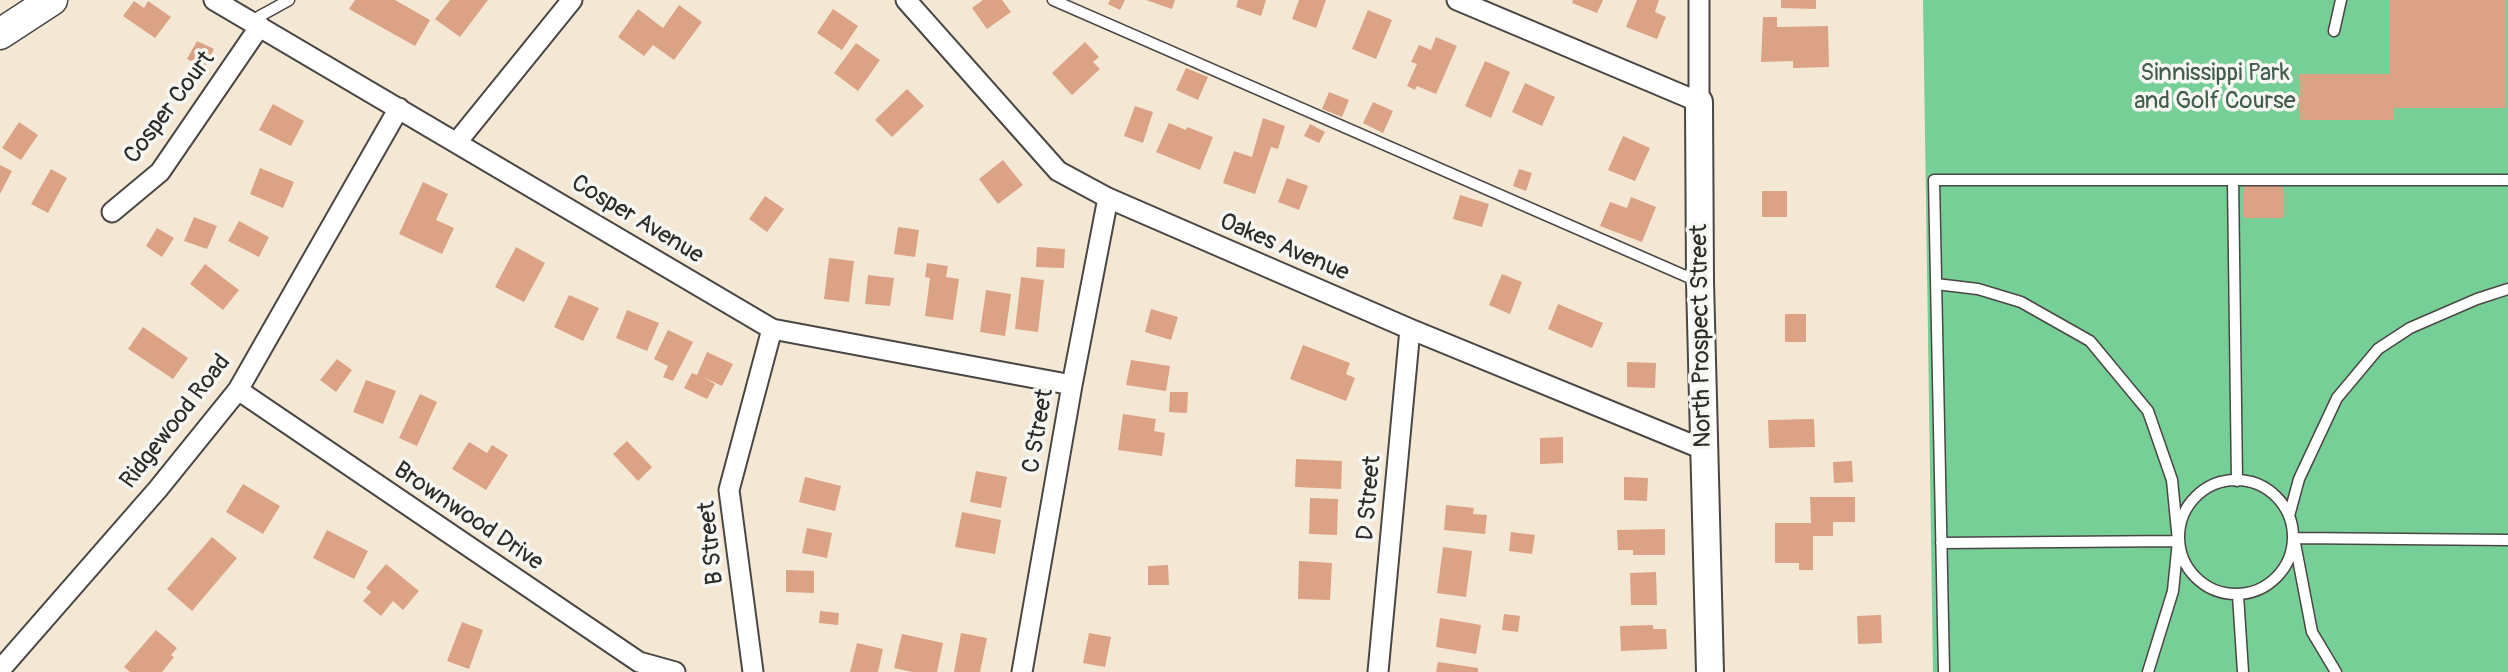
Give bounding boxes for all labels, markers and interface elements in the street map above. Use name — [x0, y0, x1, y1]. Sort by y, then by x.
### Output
street label: Cosper Court — [118, 46, 222, 170]
park label: Sinnissippi Park and Golf Course — [2134, 60, 2296, 116]
street label: Cosper Avenue — [566, 169, 708, 271]
street label: Oakes Avenue — [1215, 208, 1353, 288]
street label: North Prospect Street — [1686, 224, 1718, 448]
street label: Ridgewood Road — [115, 349, 237, 495]
street label: C Street — [1017, 387, 1061, 475]
street label: D Street — [1352, 454, 1388, 542]
street label: Brownwood Drive — [388, 456, 548, 578]
street label: B Street — [693, 500, 731, 586]

